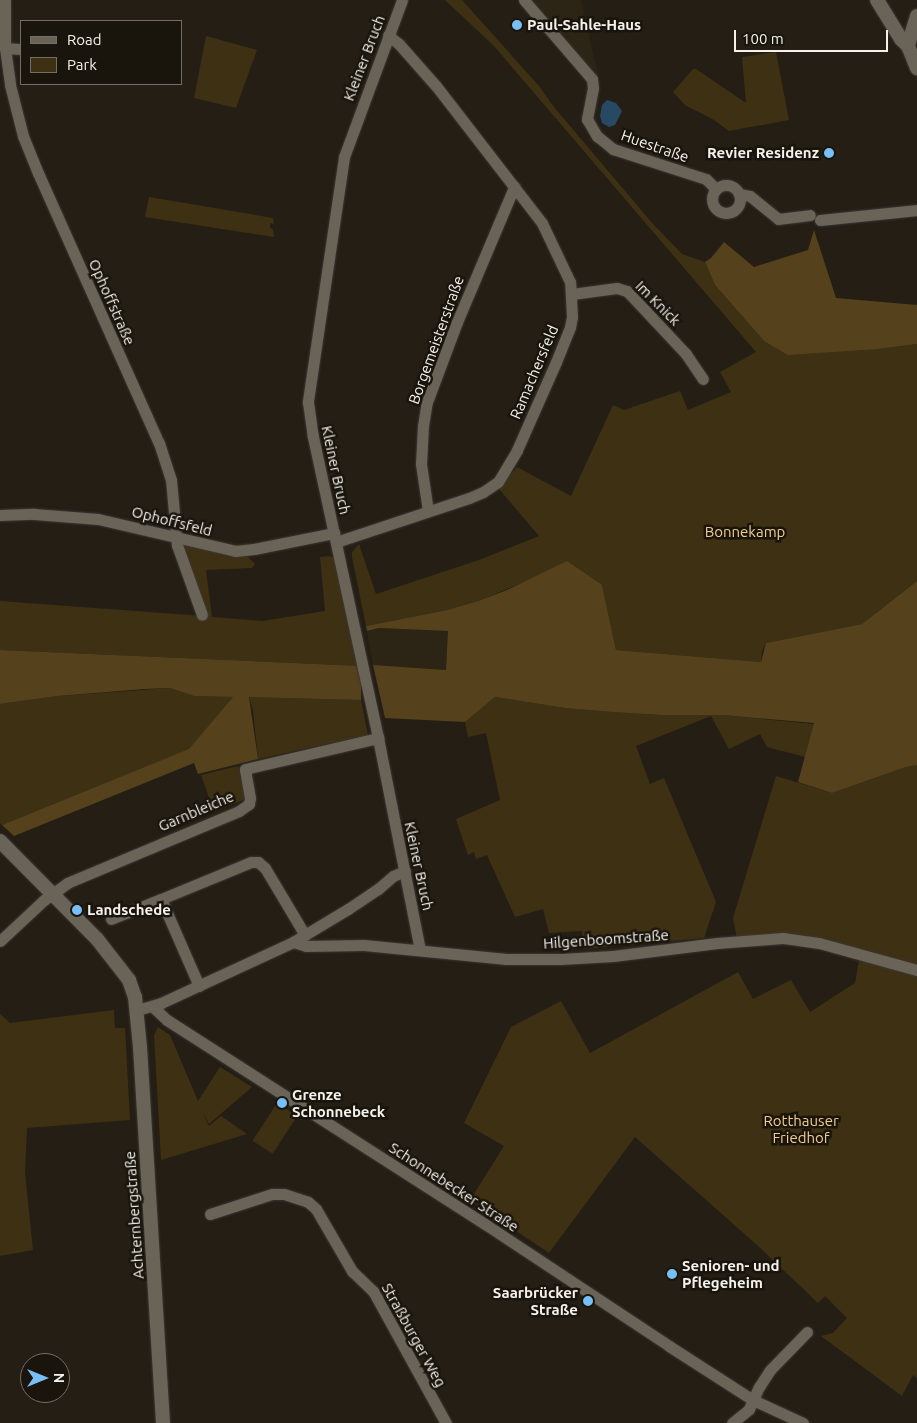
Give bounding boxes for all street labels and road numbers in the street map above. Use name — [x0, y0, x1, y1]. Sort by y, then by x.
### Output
street label: Kleiner Bruch — [339, 13, 389, 103]
street label: Huestraße — [619, 126, 691, 166]
street label: Ophoffstraße — [85, 256, 139, 348]
street label: Borgemeisterstraße — [404, 273, 468, 407]
street label: Im Knick — [632, 277, 684, 329]
street label: Ramachersfeld — [506, 322, 562, 422]
street label: Kleiner Bruch — [318, 424, 354, 516]
street label: Ophoffsfeld — [130, 502, 214, 540]
street label: Garnbleiche — [155, 787, 237, 835]
street label: Kleiner Bruch — [401, 820, 437, 912]
street label: Hilgenboomstraße — [543, 926, 669, 952]
street label: Schonnebecker Straße — [386, 1138, 522, 1236]
street label: Achternbergstraße — [121, 1150, 147, 1280]
street label: Straßburger Weg — [378, 1280, 450, 1390]

